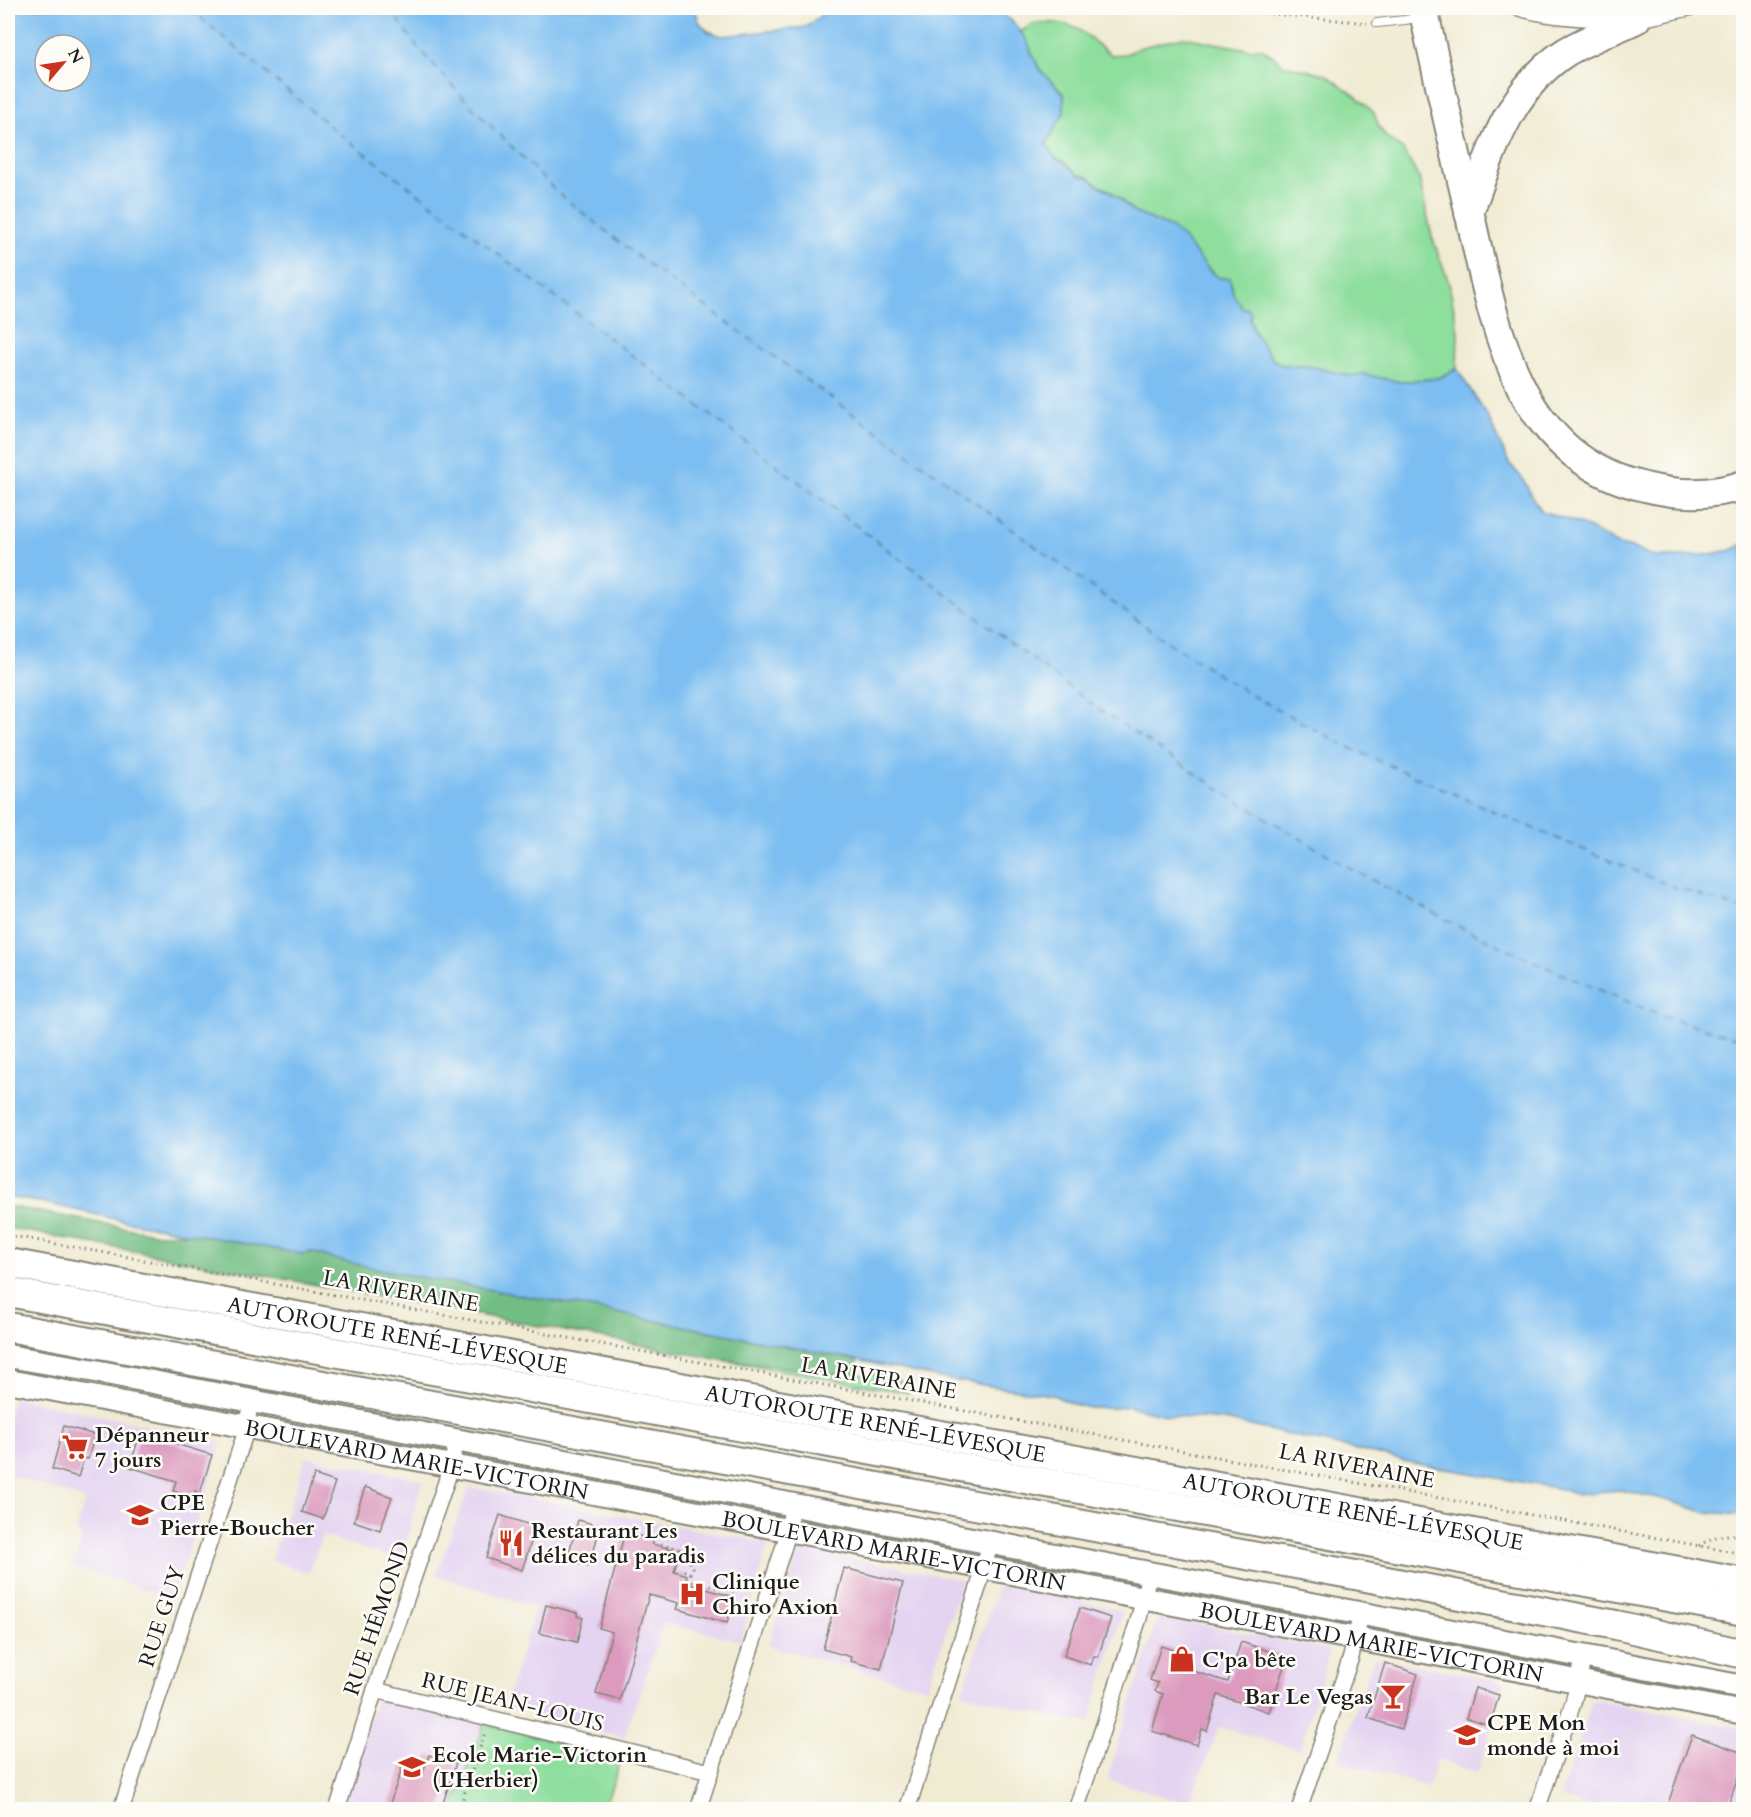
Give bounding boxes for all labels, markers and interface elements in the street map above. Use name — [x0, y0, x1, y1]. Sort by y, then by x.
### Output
north arrow — [33, 33, 93, 93]
text: N — [62, 45, 88, 68]
street label: LA RIVERAINE — [320, 1262, 481, 1319]
street label: AUTOROUTE RENÉ-LÉVESQUE — [224, 1290, 570, 1382]
street label: LA RIVERAINE — [798, 1349, 959, 1406]
street label: AUTOROUTE RENÉ-LÉVESQUE — [702, 1378, 1048, 1470]
street label: BOULEVARD MARIE-VICTORIN — [242, 1413, 591, 1508]
place label: Dépanneur 7 jours — [95, 1420, 209, 1475]
supermarket icon: Dépanneur 7 jours — [60, 1432, 90, 1462]
street label: LA RIVERAINE — [1276, 1436, 1437, 1496]
street label: AUTOROUTE RENÉ-LÉVESQUE — [1180, 1466, 1526, 1558]
place label: CPE Pierre-Boucher — [160, 1488, 314, 1543]
school or university icon: CPE Pierre-Boucher — [125, 1500, 155, 1530]
street label: BOULEVARD MARIE-VICTORIN — [719, 1504, 1068, 1599]
place label: Restaurant Les délices du paradis — [531, 1516, 705, 1571]
restaurant icon: Restaurant Les délices du paradis — [496, 1528, 526, 1558]
street label: RUE HÉMOND — [337, 1537, 417, 1699]
street label: RUE GUY — [132, 1561, 193, 1671]
place label: Clinique Chiro Axion — [712, 1567, 839, 1622]
hospital icon: Clinique Chiro Axion — [677, 1579, 707, 1609]
street label: BOULEVARD MARIE-VICTORIN — [1197, 1595, 1546, 1690]
shop icon: C'pa bête — [1167, 1644, 1197, 1674]
place label: C'pa bête — [1202, 1645, 1296, 1675]
street label: RUE JEAN-LOUIS — [419, 1665, 607, 1739]
bar icon: Bar Le Vegas — [1378, 1681, 1408, 1711]
place label: Bar Le Vegas — [1244, 1682, 1373, 1712]
place label: CPE Mon monde à moi — [1487, 1708, 1619, 1763]
school or university icon: CPE Mon monde à moi — [1452, 1720, 1482, 1750]
place label: Ecole Marie-Victorin (L'Herbier) — [432, 1740, 647, 1795]
school or university icon: Ecole Marie-Victorin (L'Herbier) — [397, 1752, 427, 1782]

